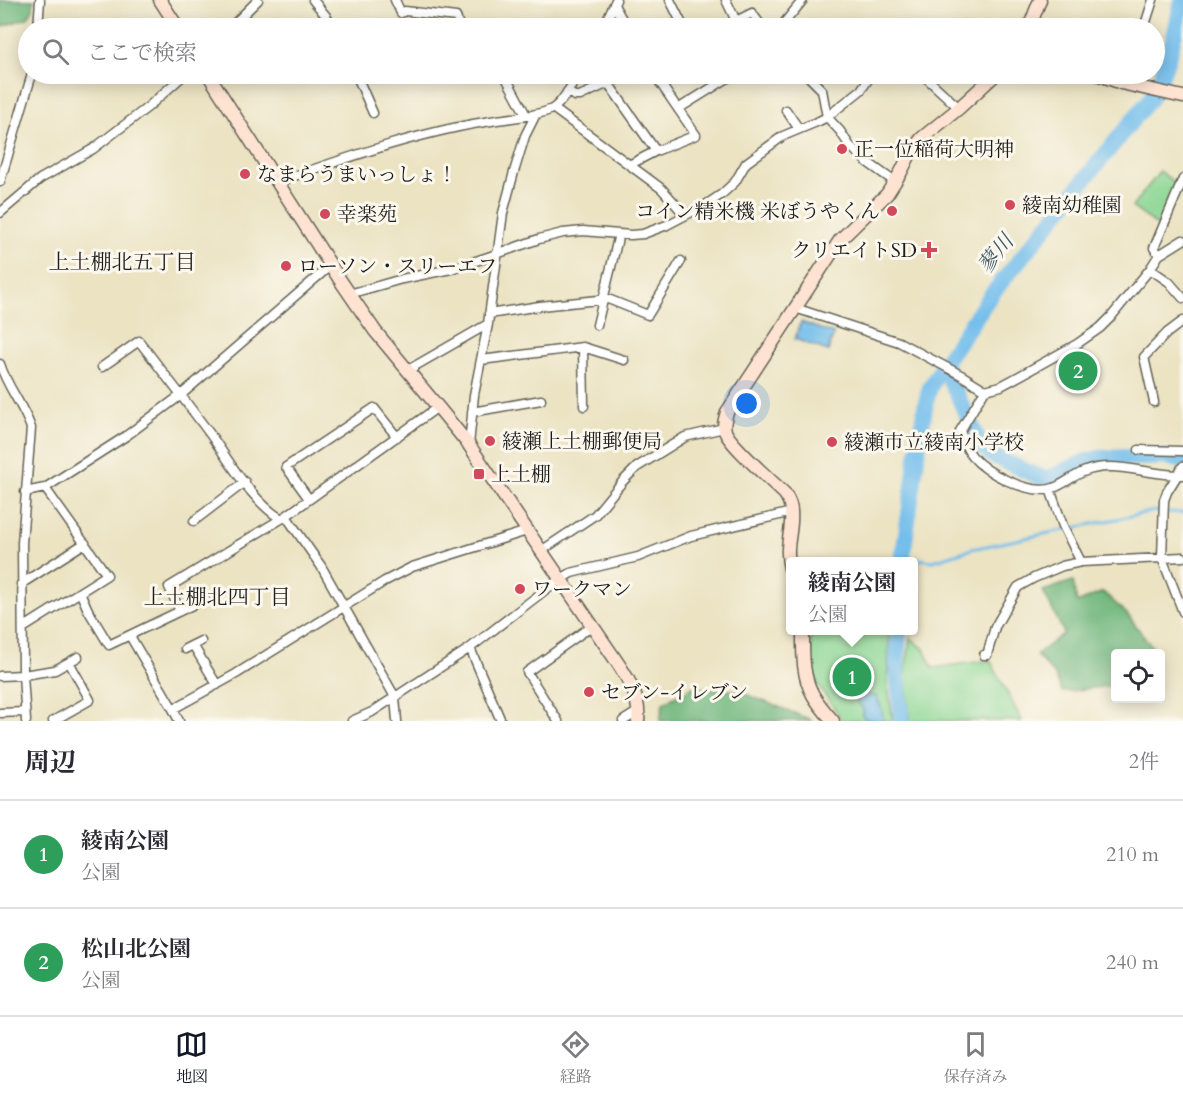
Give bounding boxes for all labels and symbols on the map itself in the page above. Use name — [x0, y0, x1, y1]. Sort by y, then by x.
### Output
place label: 正一位稲荷大明神 — [854, 136, 1014, 163]
marker: 正一位稲荷大明神 — [835, 142, 849, 156]
place label: なまらうまいっしょ！ — [257, 161, 457, 188]
marker: なまらうまいっしょ！ — [238, 167, 252, 181]
place label: 綾南幼稚園 — [1022, 192, 1122, 219]
place label: コイン精米機 米ぼうやくん — [635, 198, 880, 225]
marker: 綾南幼稚園 — [1003, 198, 1017, 212]
place label: 幸楽苑 — [337, 201, 397, 228]
marker: コイン精米機 米ぼうやくん — [885, 204, 899, 218]
marker: 幸楽苑 — [318, 207, 332, 221]
water label: 蓼川 — [972, 227, 1022, 279]
place label: クリエイトSD — [791, 237, 917, 264]
marker: クリエイトSD — [922, 243, 936, 257]
district label: 上土棚北五丁目 — [49, 248, 196, 277]
place label: ローソン・スリーエフ — [298, 253, 497, 280]
marker: ローソン・スリーエフ — [279, 259, 293, 273]
pin: 2 — [1058, 348, 1098, 394]
your location — [732, 389, 761, 418]
place label: 綾瀬上土棚郵便局 — [502, 428, 662, 455]
place label: 綾瀬市立綾南小学校 — [844, 429, 1024, 456]
marker: 綾瀬上土棚郵便局 — [483, 434, 497, 448]
marker: 綾瀬市立綾南小学校 — [825, 435, 839, 449]
place label: 上土棚 — [491, 461, 551, 488]
marker: 上土棚 — [472, 467, 486, 481]
place label: ワークマン — [532, 576, 632, 603]
marker: ワークマン — [513, 582, 527, 596]
district label: 上土棚北四丁目 — [144, 583, 291, 612]
pin: 1 — [832, 654, 872, 700]
place label: セブン-イレブン — [601, 679, 748, 706]
marker: セブン-イレブン — [582, 685, 596, 699]

